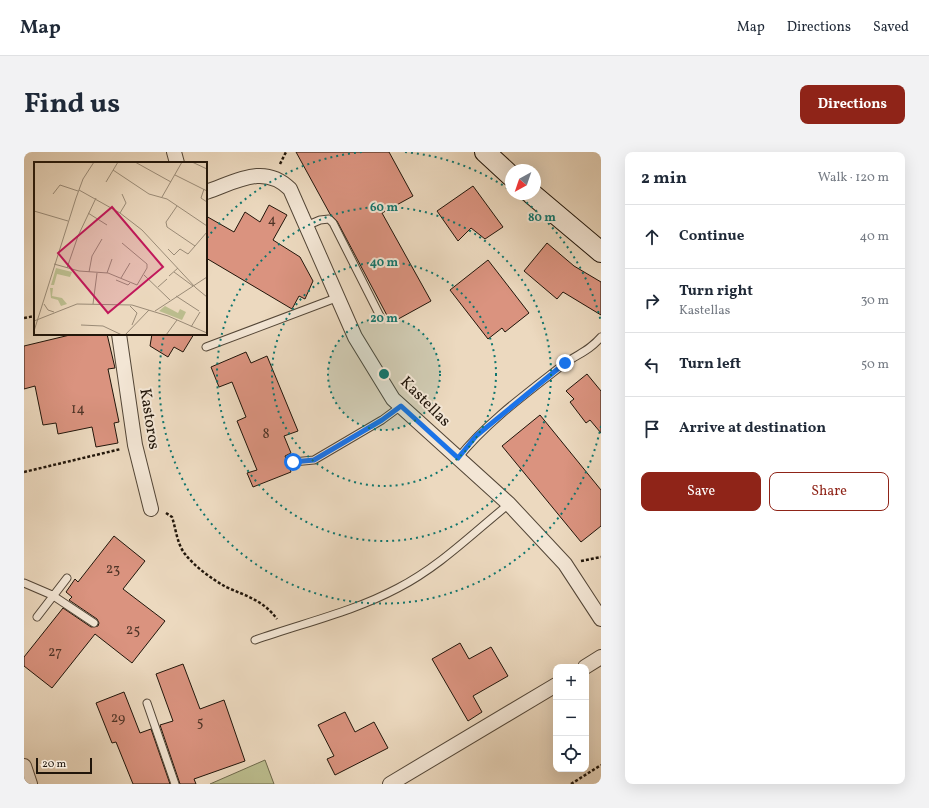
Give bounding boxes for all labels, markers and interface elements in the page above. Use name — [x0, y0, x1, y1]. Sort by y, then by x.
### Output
text: Map — [20, 15, 61, 41]
text: Map — [737, 18, 765, 37]
text: Directions — [787, 18, 851, 37]
text: Saved — [873, 18, 909, 37]
text: Find us — [24, 85, 120, 124]
button: Directions — [800, 85, 905, 124]
inset map — [34, 162, 207, 335]
north arrow — [505, 164, 541, 200]
text: 2 min — [641, 167, 687, 190]
text: Walk · 120 m — [818, 169, 889, 187]
text: 60 m — [370, 200, 398, 216]
text: 80 m — [528, 210, 556, 226]
house number: 4 — [268, 211, 276, 230]
icon: ahead — [641, 226, 663, 248]
text: Continue — [679, 226, 744, 247]
text: 40 m — [860, 228, 889, 246]
text: 40 m — [370, 255, 399, 271]
text: Turn right — [679, 281, 753, 302]
icon: right — [641, 290, 663, 312]
text: 30 m — [861, 292, 889, 310]
text: Kastellas — [679, 302, 730, 320]
text: 20 m — [370, 311, 398, 327]
route end — [556, 354, 574, 372]
icon: left — [641, 354, 663, 376]
text: Turn left — [679, 354, 741, 375]
text: 50 m — [861, 356, 889, 374]
centre of rings — [377, 367, 391, 381]
street label: Kastellas — [395, 372, 455, 432]
street label: Kastoros — [133, 387, 165, 451]
house number: 14 — [71, 400, 85, 419]
icon: arrive — [641, 418, 663, 440]
text: Arrive at destination — [679, 418, 826, 439]
house number: 8 — [262, 425, 270, 444]
route start — [284, 453, 302, 471]
button: Save — [641, 472, 761, 511]
button: Share — [769, 472, 889, 511]
house number: 23 — [106, 560, 120, 579]
house number: 25 — [126, 621, 140, 640]
house number: 27 — [48, 643, 62, 662]
map controls — [553, 664, 589, 772]
button: + — [553, 664, 589, 700]
button: − — [553, 700, 589, 736]
house number: 29 — [111, 709, 125, 728]
house number: 5 — [197, 713, 203, 732]
button: locate — [553, 736, 589, 772]
scale bar — [36, 756, 92, 775]
text: 20 m — [42, 757, 66, 772]

